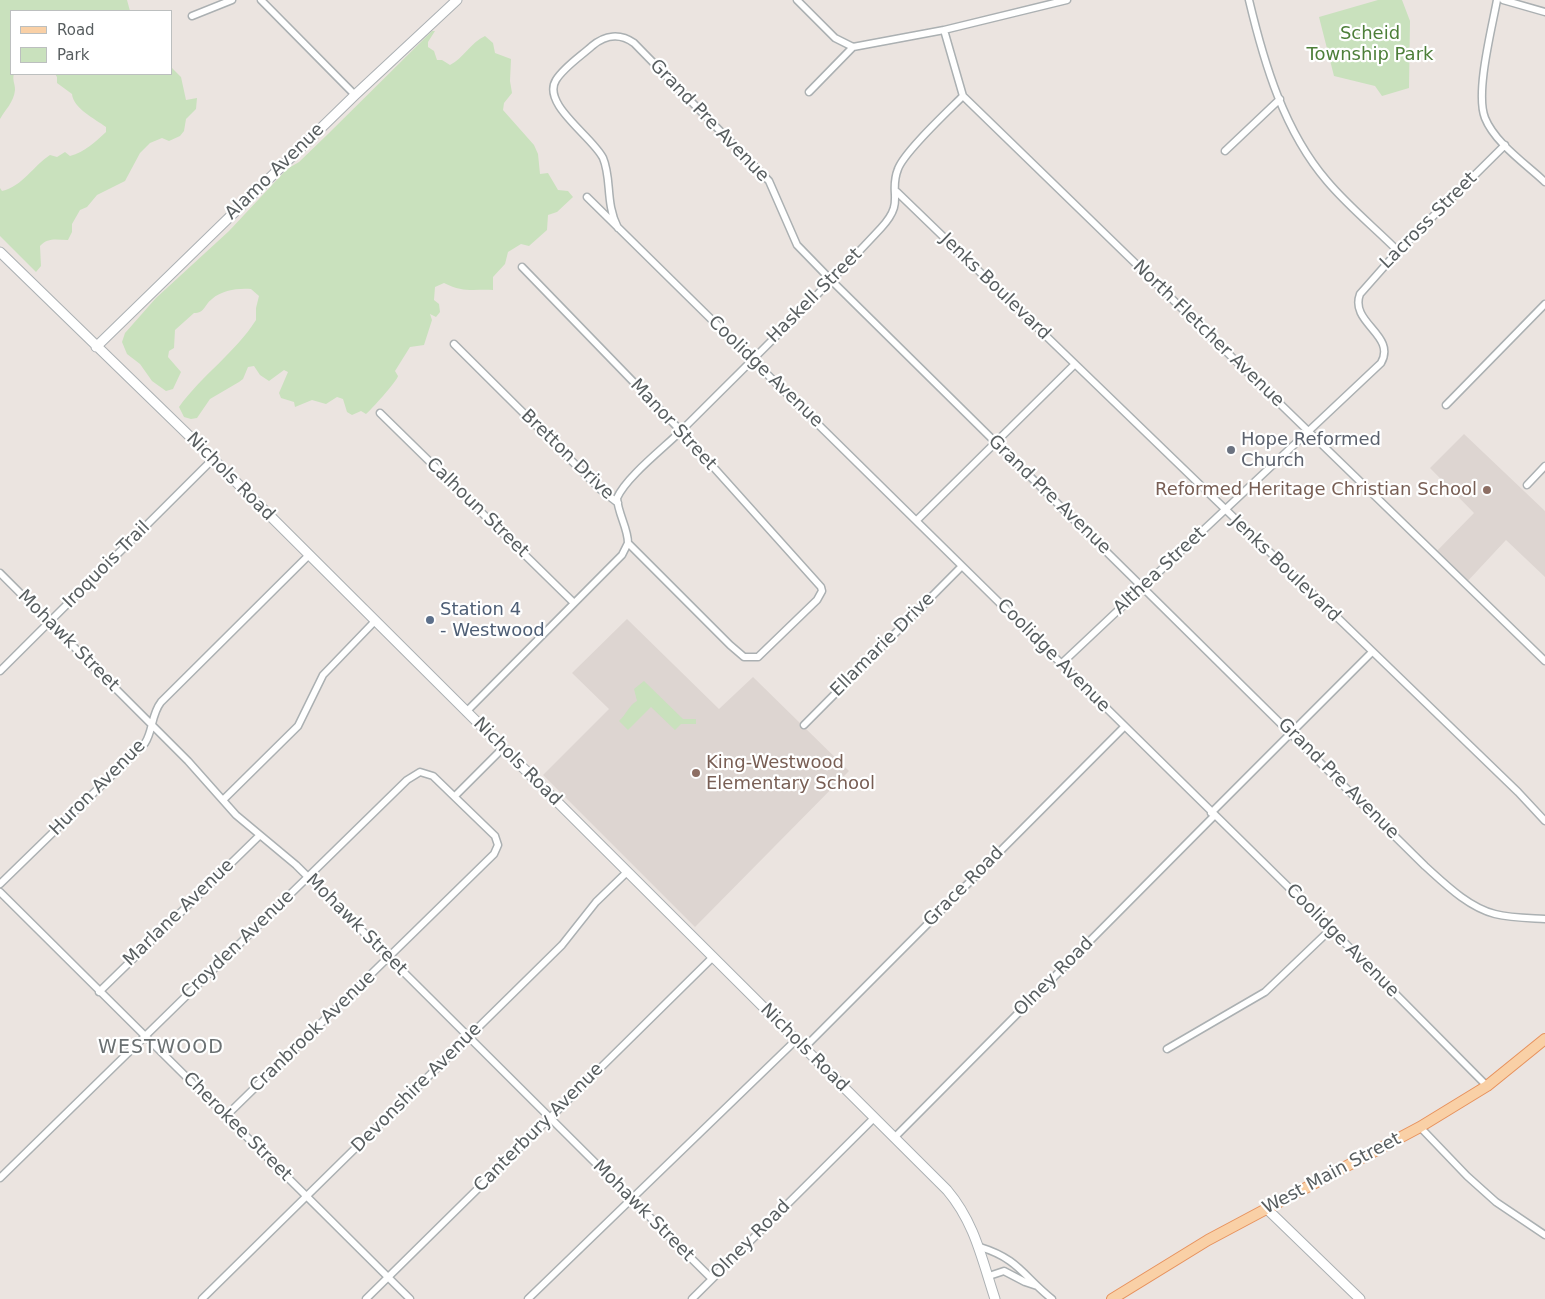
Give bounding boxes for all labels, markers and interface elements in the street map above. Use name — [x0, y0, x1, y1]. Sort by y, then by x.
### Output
legend — [10, 10, 172, 75]
text: Road — [57, 21, 95, 39]
park label: Scheid Township Park — [1307, 23, 1433, 66]
text: Park — [57, 46, 89, 64]
street label: Grand Pre Avenue — [645, 55, 773, 187]
street label: Alamo Avenue — [221, 119, 329, 225]
street label: Lacross Street — [1376, 168, 1482, 274]
street label: Jenks Boulevard — [936, 229, 1054, 345]
street label: Haskell Street — [763, 244, 867, 348]
street label: North Fletcher Avenue — [1128, 256, 1288, 412]
street label: Coolidge Avenue — [703, 312, 827, 432]
street label: Manor Street — [625, 375, 721, 475]
street label: Bretton Drive — [516, 405, 618, 505]
street label: Nichols Road — [181, 428, 279, 526]
place label: Hope Reformed Church — [1241, 429, 1381, 472]
street label: Grand Pre Avenue — [983, 431, 1115, 559]
marker: Hope Reformed Church — [1225, 444, 1237, 456]
street label: Calhoun Street — [421, 454, 533, 562]
place label: Reformed Heritage Christian School — [1155, 479, 1477, 501]
marker: Reformed Heritage Christian School — [1481, 484, 1493, 496]
street label: Jenks Boulevard — [1226, 511, 1344, 627]
street label: Iroquois Trail — [59, 517, 155, 613]
street label: Althea Street — [1109, 523, 1211, 619]
street label: Mohawk Street — [13, 586, 123, 696]
street label: Ellamarie Drive — [827, 589, 939, 701]
street label: Coolidge Avenue — [992, 595, 1114, 717]
place label: Station 4 - Westwood — [440, 599, 545, 642]
marker: Station 4 - Westwood — [424, 614, 436, 626]
street label: Nichols Road — [468, 713, 566, 811]
street label: Grand Pre Avenue — [1273, 714, 1403, 844]
street label: Huron Avenue — [45, 735, 151, 841]
place label: King-Westwood Elementary School — [706, 752, 875, 794]
marker: King-Westwood Elementary School — [690, 767, 702, 779]
street label: Grace Road — [920, 843, 1008, 931]
street label: Marlane Avenue — [119, 855, 239, 971]
street label: Mohawk Street — [301, 870, 411, 980]
street label: Coolidge Avenue — [1281, 880, 1403, 1002]
street label: Croyden Avenue — [177, 886, 299, 1004]
street label: Olney Road — [1010, 933, 1098, 1021]
street label: Cranbrook Avenue — [246, 967, 380, 1097]
street label: Nichols Road — [755, 999, 853, 1097]
street label: Devonshire Avenue — [348, 1019, 486, 1157]
district label: WESTWOOD — [97, 1037, 225, 1059]
street label: Canterbury Avenue — [470, 1059, 608, 1197]
street label: Cherokee Street — [178, 1068, 296, 1186]
street label: West Main Street — [1259, 1128, 1405, 1220]
street label: Mohawk Street — [588, 1156, 698, 1266]
street label: Olney Road — [707, 1196, 795, 1284]

